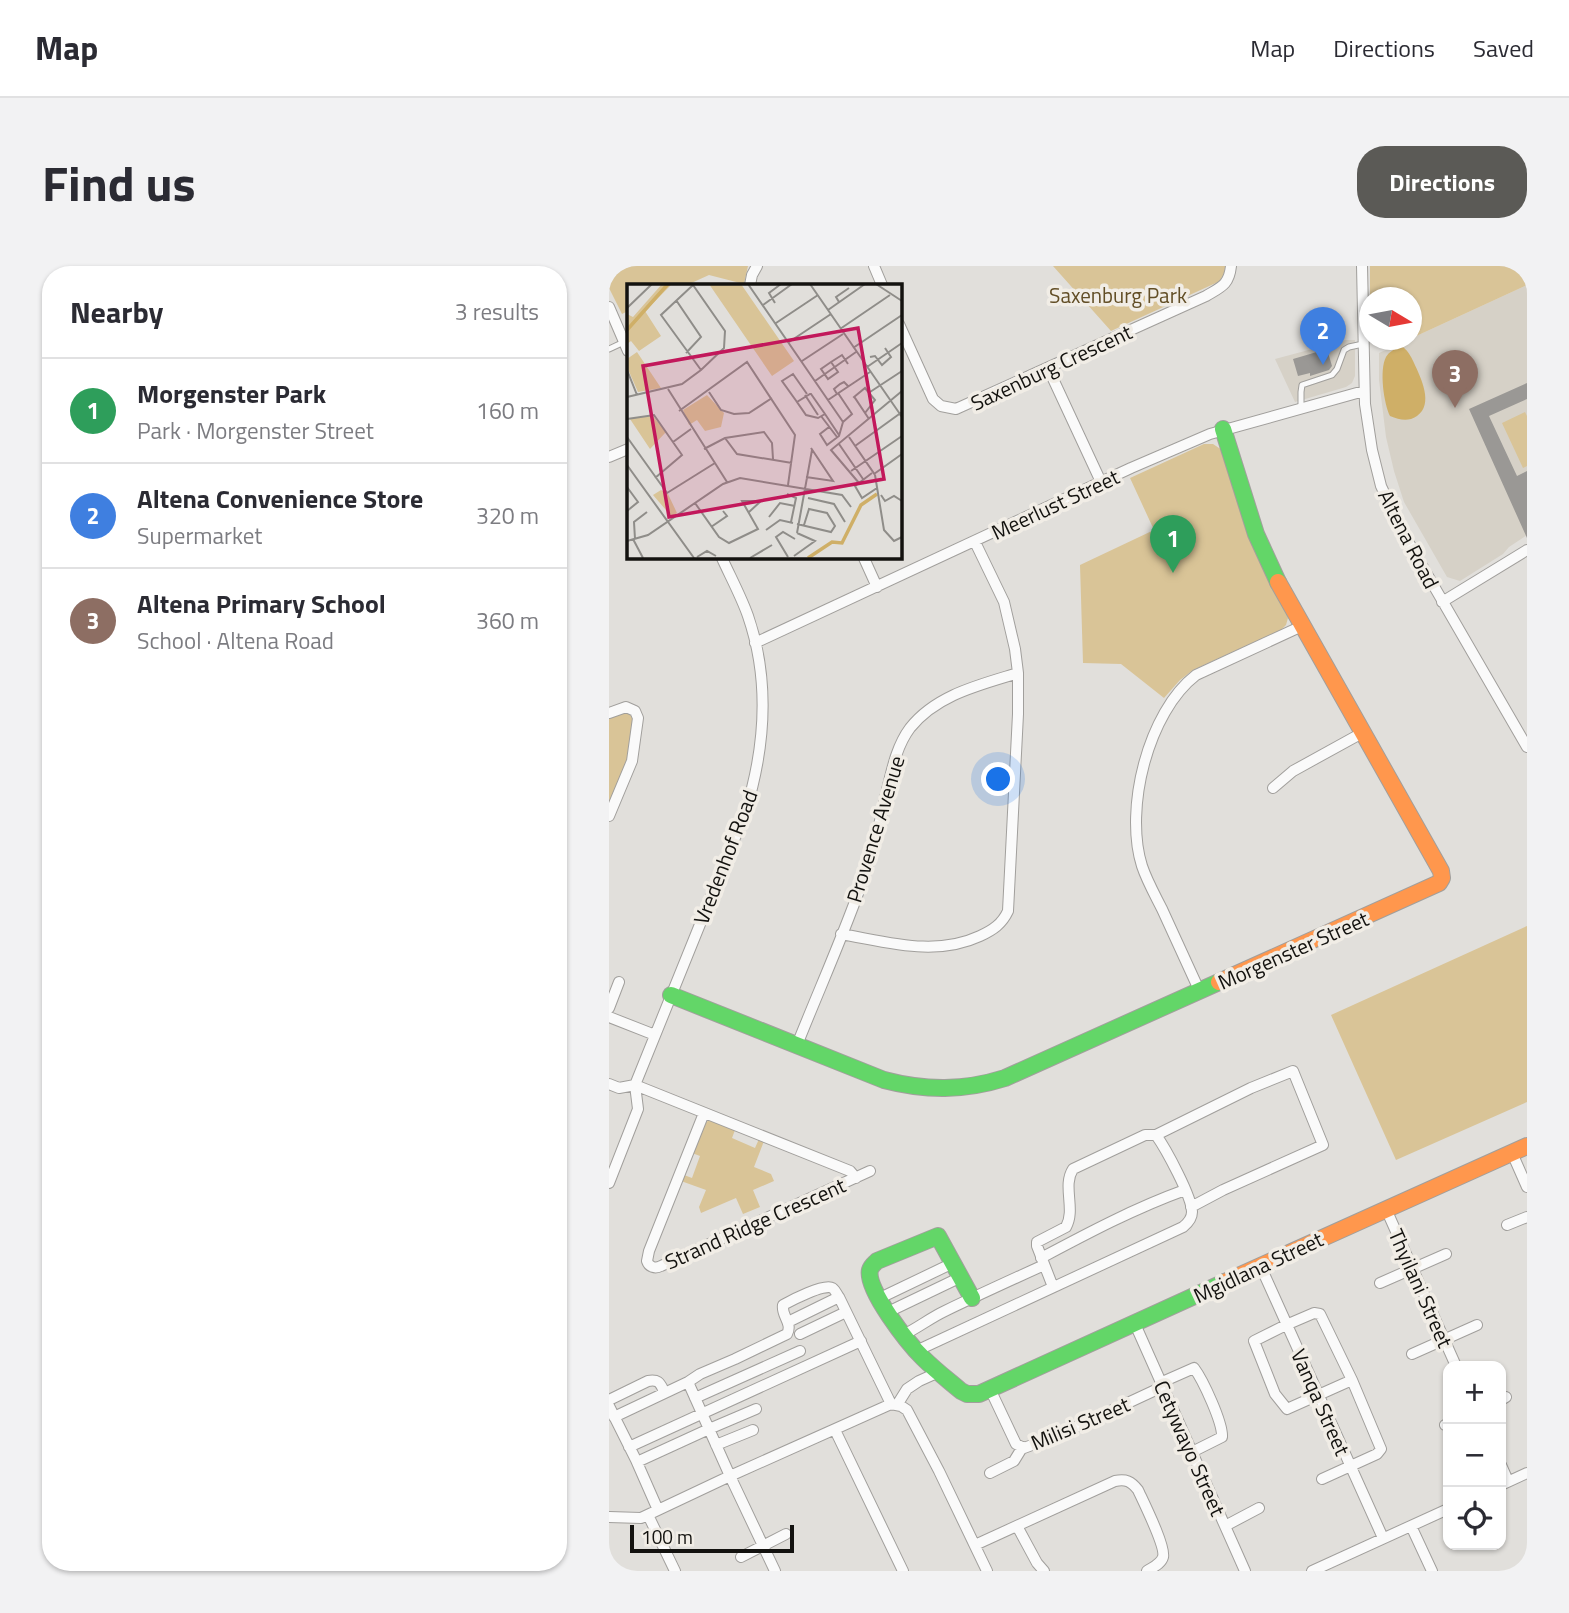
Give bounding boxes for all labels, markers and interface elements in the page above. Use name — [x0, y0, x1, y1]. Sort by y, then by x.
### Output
text: Map — [35, 23, 98, 73]
text: Map — [1250, 30, 1295, 66]
text: Directions — [1333, 30, 1435, 66]
text: Saved — [1473, 30, 1534, 66]
text: Find us — [42, 145, 196, 220]
button: Directions — [1357, 146, 1527, 218]
park label: Saxenburg Park — [1049, 279, 1187, 311]
inset map — [627, 284, 901, 558]
north arrow — [1359, 287, 1422, 350]
text: Nearby — [70, 289, 163, 335]
text: 3 results — [455, 294, 539, 329]
pin: 2 — [1300, 307, 1346, 365]
street label: Saxenburg Crescent — [965, 315, 1138, 418]
pin: 3 — [1432, 350, 1478, 408]
text: Morgenster Park — [137, 374, 326, 413]
text: 1 — [87, 393, 99, 428]
text: 160 m — [476, 393, 539, 428]
text: Park · Morgenster Street — [137, 413, 374, 448]
street label: Meerlust Street — [986, 460, 1125, 548]
text: Altena Convenience Store — [137, 479, 423, 518]
street label: Altena Road — [1370, 484, 1448, 594]
text: 2 — [87, 498, 99, 533]
text: 320 m — [476, 498, 539, 533]
pin: 1 — [1150, 515, 1196, 573]
text: Supermarket — [137, 518, 262, 553]
text: Altena Primary School — [137, 584, 386, 623]
text: 3 — [87, 603, 99, 638]
text: 360 m — [476, 603, 539, 638]
text: School · Altena Road — [137, 623, 334, 658]
street label: Provence Avenue — [837, 752, 913, 906]
your location — [981, 762, 1015, 796]
street label: Vredenhof Road — [685, 785, 765, 929]
street label: Morgenster Street — [1212, 902, 1374, 998]
street label: Strand Ridge Crescent — [659, 1168, 851, 1277]
street label: Mgidlana Street — [1188, 1223, 1329, 1311]
street label: Thyilani Street — [1381, 1224, 1462, 1353]
street label: Vanqa Street — [1283, 1344, 1359, 1461]
map controls — [1443, 1361, 1506, 1550]
button: + — [1443, 1361, 1506, 1424]
street label: Cetywayo Street — [1146, 1375, 1234, 1521]
street label: Milisi Street — [1026, 1388, 1135, 1458]
button: − — [1443, 1424, 1506, 1487]
button: locate — [1443, 1487, 1506, 1550]
scale bar — [630, 1522, 795, 1554]
text: 100 m — [641, 1522, 693, 1551]

